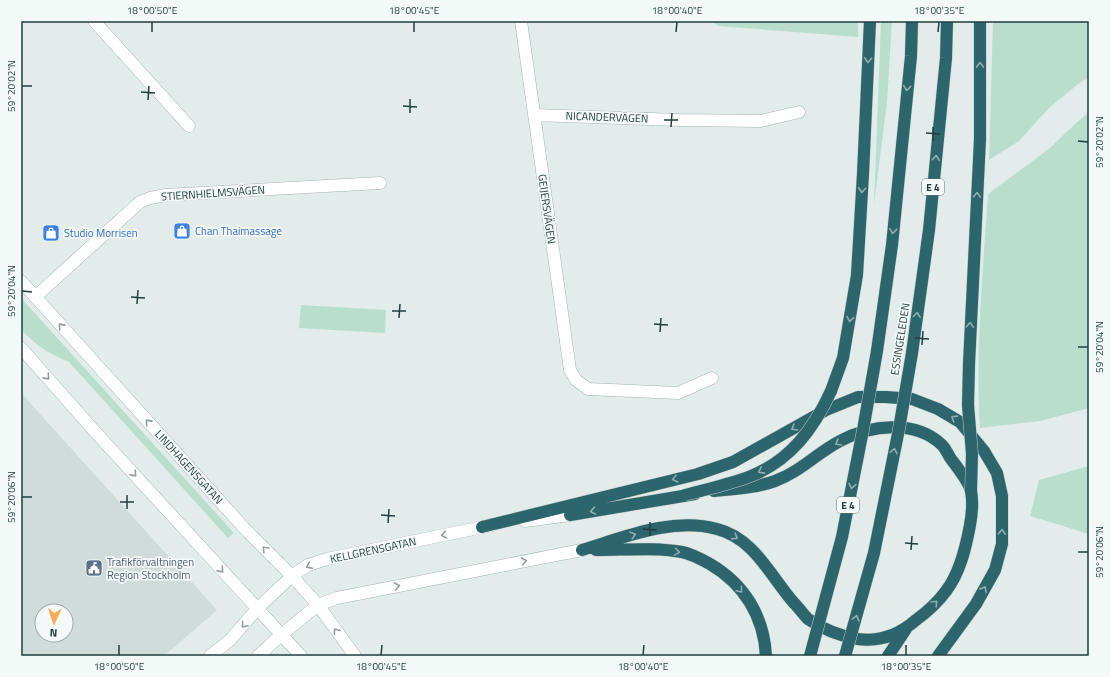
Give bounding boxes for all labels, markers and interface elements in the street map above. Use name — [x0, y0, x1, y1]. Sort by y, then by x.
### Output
text: 18°00'50"E — [127, 3, 178, 18]
text: 18°00'45"E — [389, 3, 440, 18]
text: 18°00'40"E — [652, 3, 703, 18]
text: 18°00'35"E — [914, 3, 965, 18]
one-way arrow — [863, 57, 872, 63]
text: 59°20'02"N — [4, 60, 19, 112]
one-way arrow — [976, 62, 984, 68]
one-way arrow — [903, 85, 912, 91]
street label: NICANDERVÄGEN — [565, 108, 649, 126]
text: 59°20'02"N — [1092, 116, 1107, 168]
one-way arrow — [931, 155, 940, 161]
street label: GEIJERSVÄGEN — [534, 173, 560, 245]
road number: E 4 — [922, 179, 944, 195]
street label: STIERNHIELMSVÄGEN — [160, 181, 266, 205]
one-way arrow — [858, 187, 867, 193]
one-way arrow — [972, 192, 981, 198]
shop icon: Chan Thaimassage — [172, 221, 192, 241]
shop icon: Studio Morrisen — [41, 223, 61, 243]
place label: Chan Thaimassage — [195, 223, 282, 239]
place label: Studio Morrisen — [64, 225, 138, 241]
one-way arrow — [889, 228, 898, 234]
text: 59°20'04"N — [4, 265, 19, 317]
street label: ESSINGELEDEN — [886, 302, 914, 376]
one-way arrow — [912, 312, 921, 318]
one-way arrow — [846, 316, 855, 322]
text: 59°20'04"N — [1092, 321, 1107, 373]
one-way arrow — [966, 322, 975, 328]
one-way arrow — [58, 323, 66, 331]
one-way arrow — [42, 372, 50, 380]
one-way arrow — [951, 416, 958, 423]
one-way arrow — [146, 419, 153, 427]
one-way arrow — [791, 424, 798, 431]
street label: LINDHAGENSGATAN — [151, 426, 227, 508]
one-way arrow — [835, 438, 842, 445]
one-way arrow — [890, 448, 898, 454]
one-way arrow — [758, 466, 765, 474]
one-way arrow — [129, 469, 136, 477]
text: 59°20'06"N — [4, 471, 19, 523]
one-way arrow — [672, 475, 678, 483]
one-way arrow — [848, 483, 857, 489]
road number: E 4 — [837, 497, 859, 513]
one-way arrow — [590, 506, 596, 515]
text: 59°20'06"N — [1092, 526, 1107, 578]
one-way arrow — [998, 529, 1007, 535]
one-way arrow — [440, 530, 447, 538]
one-way arrow — [630, 531, 637, 540]
street label: KELLGRENSGATAN — [328, 533, 418, 567]
one-way arrow — [731, 533, 738, 540]
one-way arrow — [262, 546, 270, 554]
one-way arrow — [674, 547, 680, 556]
place label: Trafikförvaltningen Region Stockholm — [107, 554, 194, 583]
public building icon: Trafikförvaltningen Region Stockholm — [84, 558, 104, 578]
one-way arrow — [521, 558, 527, 566]
one-way arrow — [306, 561, 313, 569]
one-way arrow — [217, 565, 224, 573]
one-way arrow — [393, 583, 400, 591]
one-way arrow — [736, 585, 743, 593]
one-way arrow — [979, 586, 987, 594]
one-way arrow — [930, 600, 938, 608]
north arrow — [34, 603, 74, 643]
one-way arrow — [851, 615, 859, 622]
one-way arrow — [241, 620, 248, 627]
text: N — [49, 625, 58, 641]
one-way arrow — [334, 628, 341, 635]
text: 18°00'50"E — [94, 659, 145, 674]
text: 18°00'45"E — [356, 659, 407, 674]
text: 18°00'40"E — [618, 659, 669, 674]
text: 18°00'35"E — [881, 659, 932, 674]

